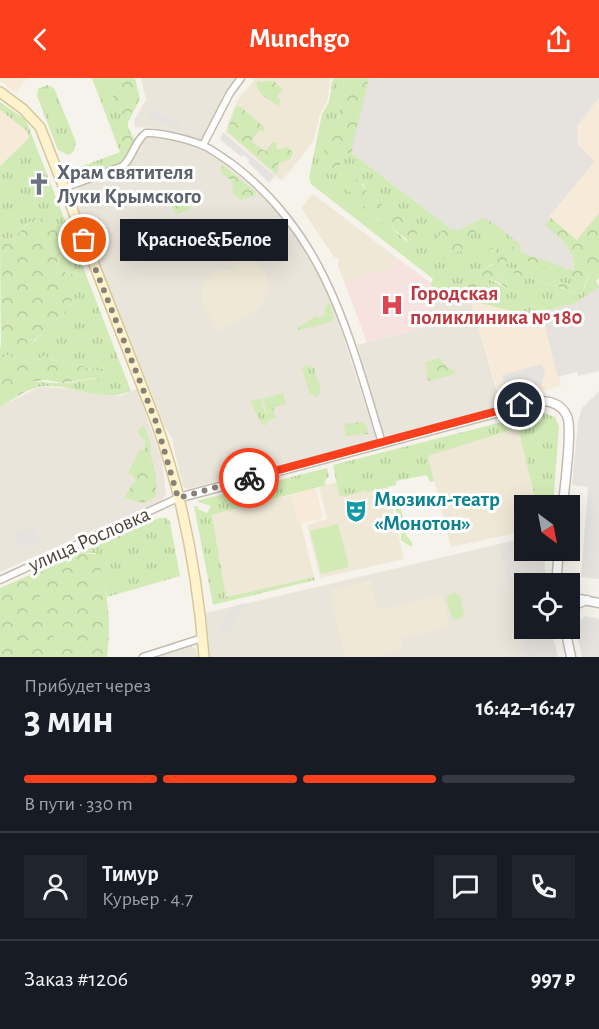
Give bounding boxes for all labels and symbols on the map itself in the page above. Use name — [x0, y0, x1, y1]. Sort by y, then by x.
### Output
place label: Храм святителя Луки Крымского — [57, 162, 201, 207]
church icon: Храм святителя Луки Крымского — [26, 171, 52, 197]
pin — [58, 214, 109, 265]
callout: Красное&Белое — [120, 219, 288, 261]
place label: Городская поликлиника № 180 — [410, 283, 583, 328]
hospital icon: Городская поликлиника № 180 — [379, 292, 405, 318]
pin — [494, 379, 545, 430]
courier — [219, 448, 279, 508]
place label: Мюзикл-театр «Монотон» — [374, 489, 500, 534]
north arrow — [514, 495, 580, 561]
theatre icon: Мюзикл-театр «Монотон» — [343, 498, 369, 524]
street label: улица Рословка — [24, 503, 153, 576]

